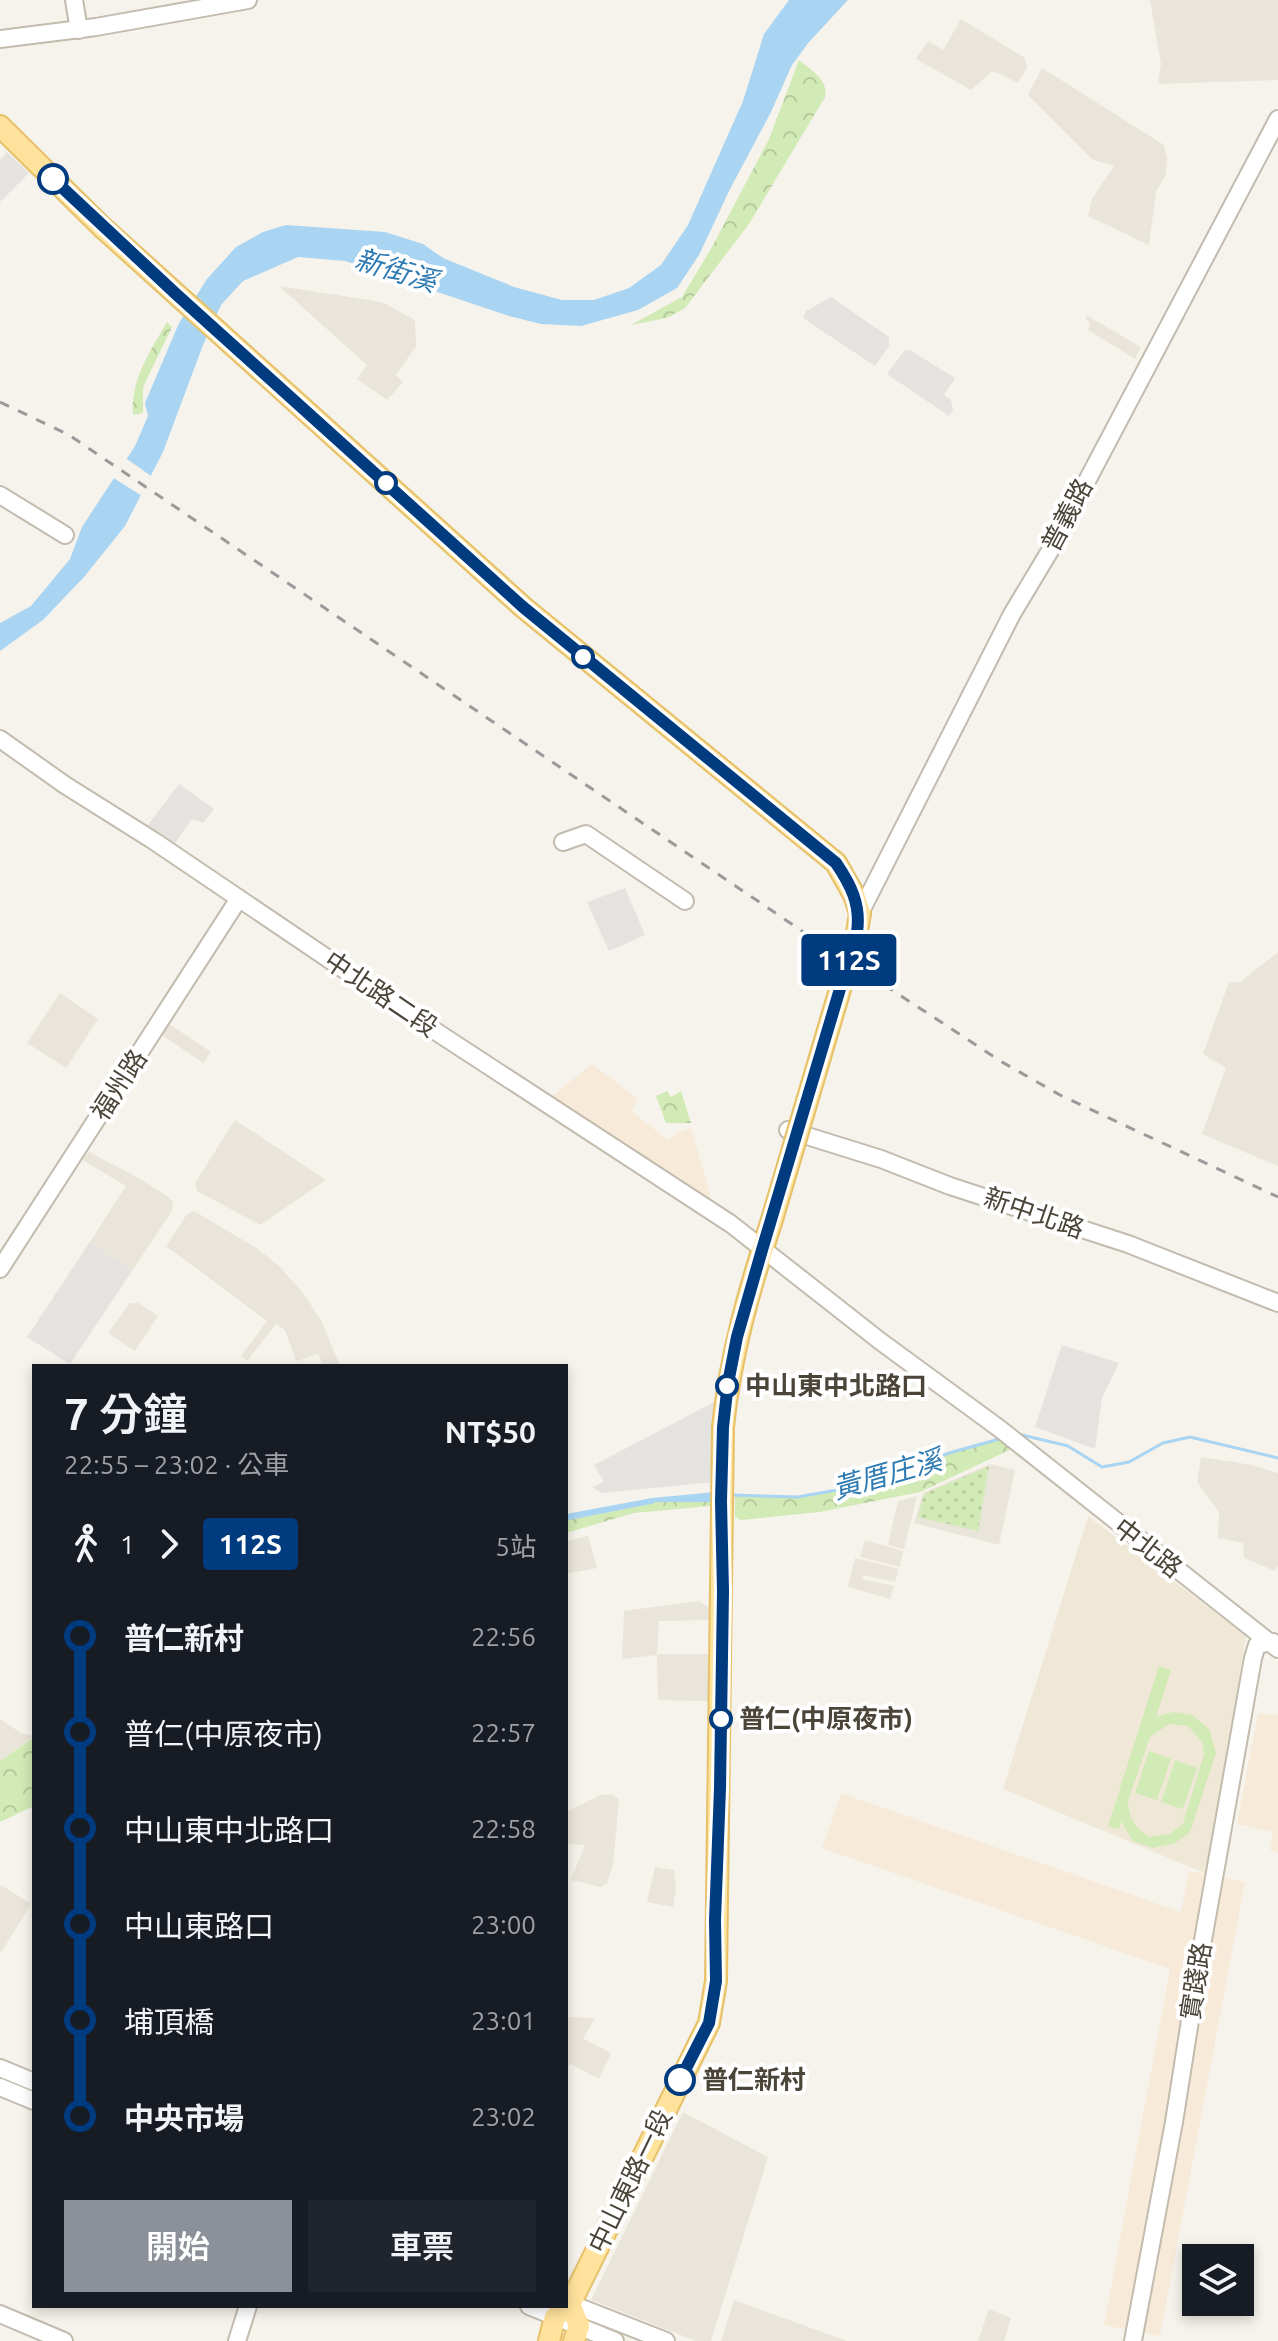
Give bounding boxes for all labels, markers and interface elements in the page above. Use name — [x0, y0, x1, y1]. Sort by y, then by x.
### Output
unlabelled marker — [38, 164, 68, 194]
water label: 新街溪 — [351, 242, 445, 298]
unlabelled marker — [375, 472, 397, 494]
street label: 普義路 — [1035, 474, 1098, 556]
unlabelled marker — [572, 646, 594, 668]
line badge: 112S — [793, 934, 905, 986]
text: 112S — [817, 944, 881, 975]
street label: 中北路二段 — [319, 945, 443, 1042]
street label: 福州路 — [85, 1044, 152, 1125]
street label: 新中北路 — [980, 1182, 1088, 1243]
place label: 中山東中北路口 — [745, 1371, 927, 1400]
marker: 中山東中北路口 — [716, 1375, 738, 1397]
text: 7 分鐘 — [64, 1389, 187, 1438]
text: NT$50 — [445, 1415, 536, 1449]
water label: 黃厝庄溪 — [829, 1442, 949, 1504]
text: 22:55 – 23:02 · 公車 — [64, 1450, 289, 1479]
street label: 中北路 — [1109, 1512, 1188, 1583]
icon: walk — [64, 1522, 108, 1566]
icon: forward — [147, 1522, 191, 1566]
text: 112S — [219, 1528, 282, 1559]
text: 1 — [120, 1530, 135, 1559]
text: 5站 — [495, 1532, 536, 1561]
text: 普仁新村 — [124, 1621, 244, 1655]
text: 22:56 — [471, 1622, 536, 1651]
place label: 普仁(中原夜市) — [739, 1704, 913, 1733]
marker: 普仁(中原夜市) — [710, 1708, 732, 1730]
text: 普仁(中原夜市) — [124, 1717, 323, 1751]
text: 22:57 — [471, 1718, 536, 1747]
text: 中山東中北路口 — [124, 1813, 334, 1847]
text: 22:58 — [471, 1814, 536, 1843]
text: 中山東路口 — [124, 1909, 274, 1943]
text: 23:00 — [471, 1910, 536, 1939]
street label: 實踐路 — [1175, 1940, 1216, 2022]
text: 埔頂橋 — [124, 2005, 214, 2039]
text: 23:01 — [471, 2006, 536, 2035]
marker: 普仁新村 — [665, 2065, 695, 2095]
place label: 普仁新村 — [702, 2065, 806, 2094]
text: 中央市場 — [124, 2101, 244, 2135]
text: 23:02 — [471, 2102, 536, 2131]
street label: 中山東路一段 — [582, 2104, 677, 2257]
button: 開始 — [64, 2200, 292, 2292]
button: 車票 — [308, 2200, 536, 2292]
map controls — [1182, 2244, 1254, 2316]
button: layers — [1182, 2244, 1254, 2316]

